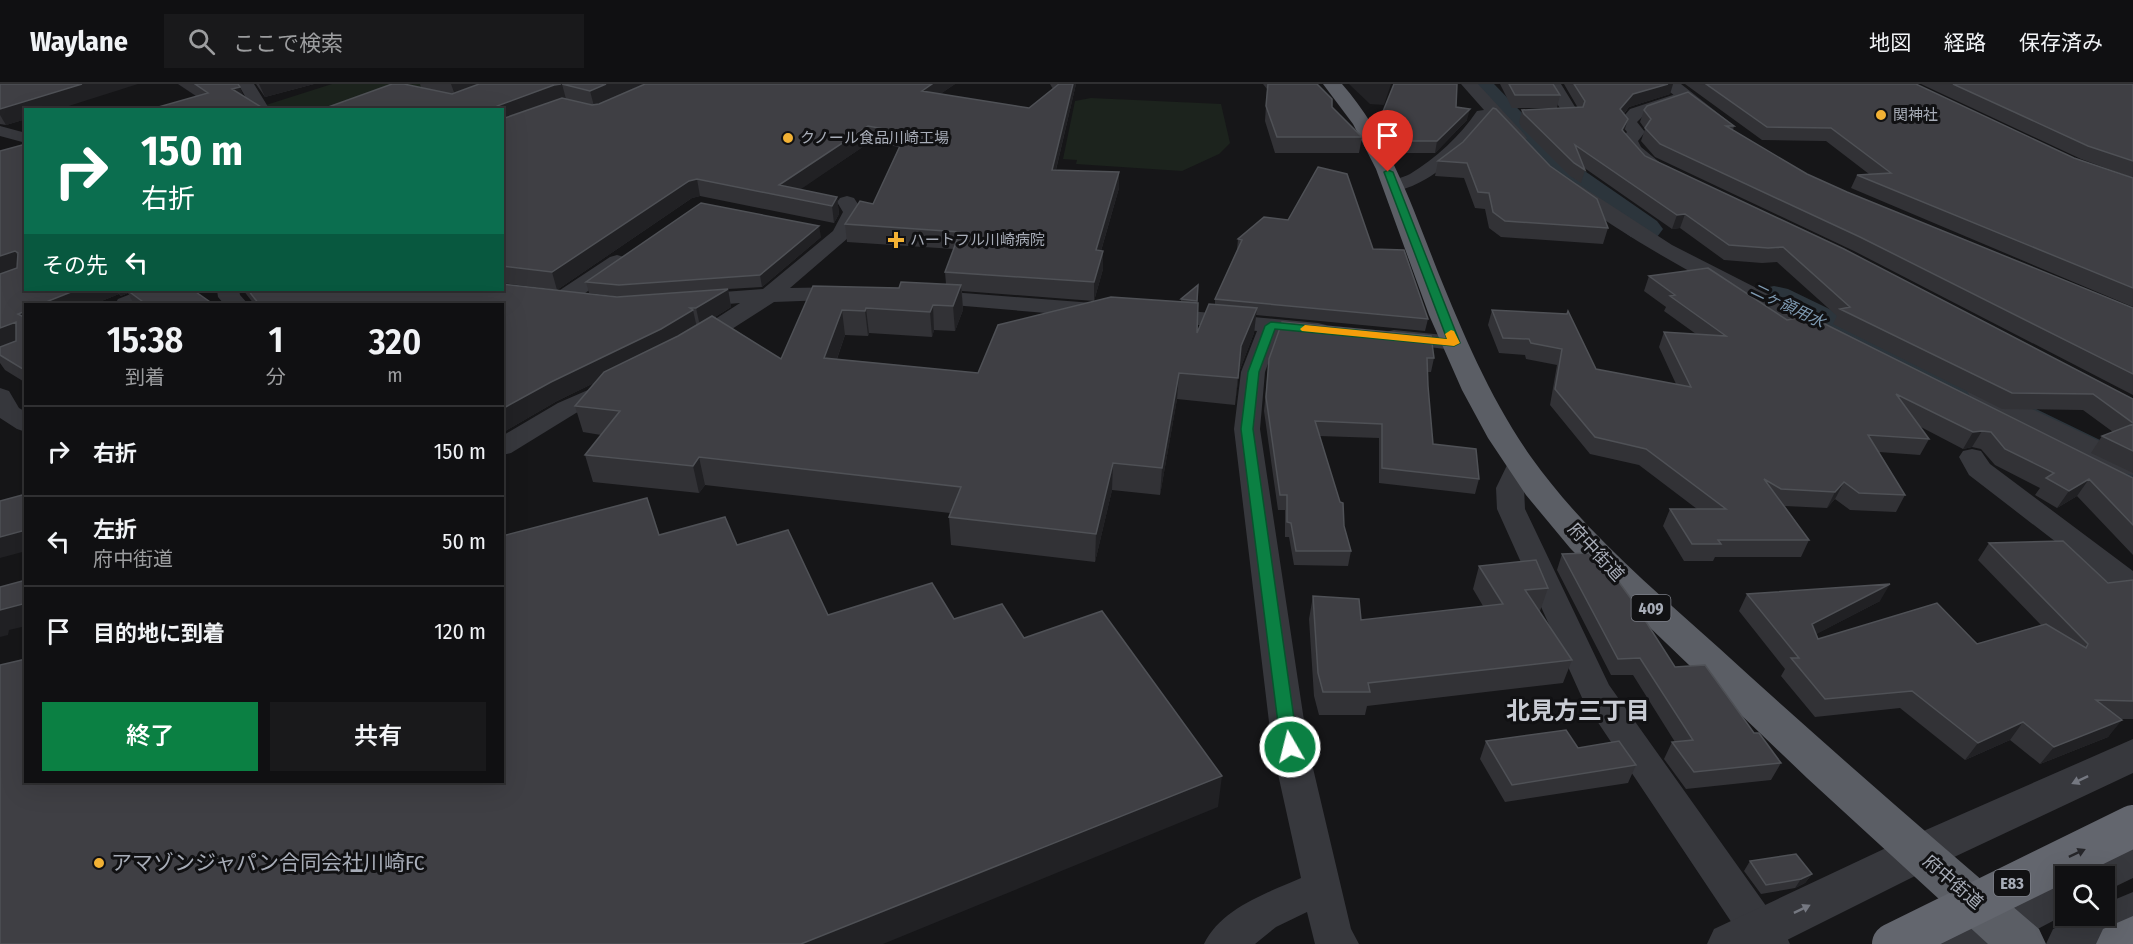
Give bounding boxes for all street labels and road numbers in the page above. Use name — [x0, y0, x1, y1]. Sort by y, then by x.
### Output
street label: 府中街道 — [1563, 518, 1629, 586]
road number: 409 — [1632, 595, 1670, 621]
street label: 府中街道 — [1919, 850, 1987, 914]
road number: E83 — [1994, 870, 2030, 896]

